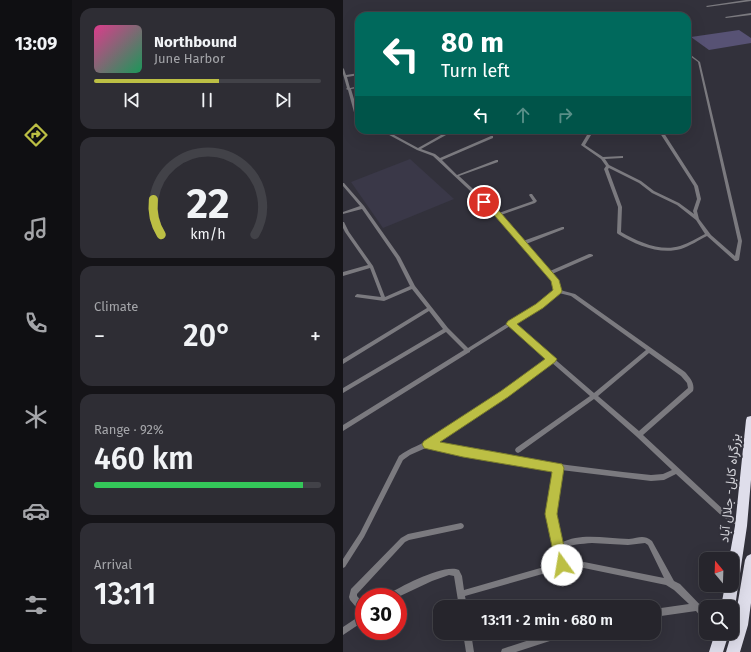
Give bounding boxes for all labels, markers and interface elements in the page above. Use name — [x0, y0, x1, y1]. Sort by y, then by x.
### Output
text: 80 m — [441, 26, 504, 59]
icon: left — [375, 28, 427, 80]
text: 13:09 — [15, 33, 57, 55]
text: Northbound — [154, 33, 237, 51]
text: June Harbor — [154, 51, 225, 66]
text: Turn left — [441, 60, 510, 82]
icon: previous — [121, 89, 143, 111]
icon: pause — [196, 89, 218, 111]
icon: next — [272, 89, 294, 111]
icon: left — [470, 104, 492, 126]
icon: ahead — [512, 104, 534, 126]
icon: right — [554, 104, 576, 126]
icon: directions — [22, 121, 50, 149]
text: 22 — [186, 179, 229, 229]
pin — [467, 185, 501, 219]
icon: arrive — [473, 191, 495, 213]
icon: music — [22, 215, 50, 243]
text: km/h — [190, 226, 225, 243]
text: Climate — [94, 299, 138, 314]
icon: phone — [22, 309, 50, 337]
text: 20° — [183, 318, 232, 354]
text: − — [94, 323, 105, 350]
text: + — [310, 323, 321, 350]
icon: climate — [22, 403, 50, 431]
text: Range · 92% — [94, 422, 164, 437]
street label: بزرگراه کابل- جلال آباد — [716, 433, 744, 543]
text: 460 km — [94, 441, 194, 477]
icon: car — [22, 497, 50, 525]
position arrow — [541, 544, 583, 586]
north arrow — [699, 552, 739, 592]
map controls — [699, 552, 739, 640]
text: Arrival — [94, 557, 132, 572]
text: 13:11 — [94, 576, 156, 612]
speed limit sign: 30 — [355, 588, 407, 640]
icon: filters — [22, 591, 50, 619]
button: search — [699, 600, 739, 640]
text: 13:11 · 2 min · 680 m — [481, 611, 613, 629]

